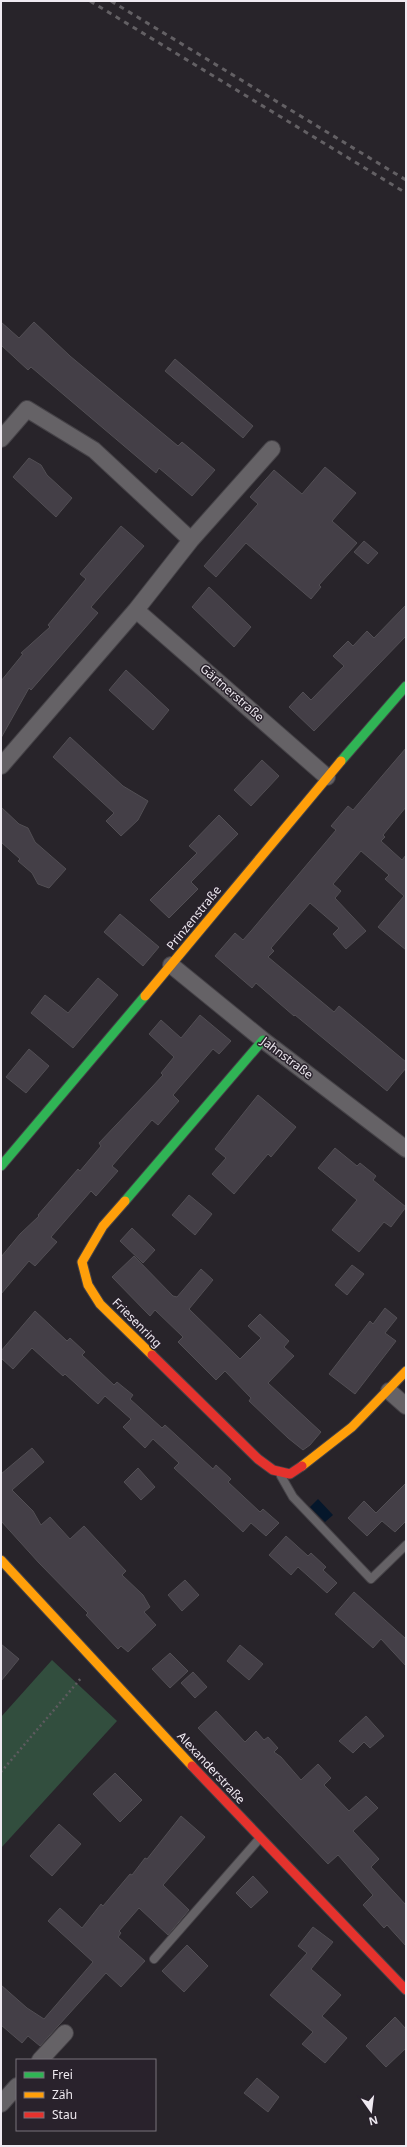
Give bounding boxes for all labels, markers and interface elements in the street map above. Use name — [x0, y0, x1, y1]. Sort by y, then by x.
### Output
street label: Gärtnerstraße — [197, 660, 268, 725]
street label: Prinzenstraße — [162, 882, 225, 954]
street label: Jahnstraße — [257, 1032, 317, 1083]
street label: Friesenring — [109, 1294, 166, 1351]
street label: Alexanderstraße — [174, 1728, 249, 1808]
legend — [16, 2059, 156, 2131]
text: Frei — [52, 2066, 73, 2083]
text: Zäh — [52, 2086, 73, 2103]
north arrow — [351, 2091, 391, 2131]
text: Stau — [52, 2106, 77, 2123]
text: N — [367, 2113, 380, 2130]

